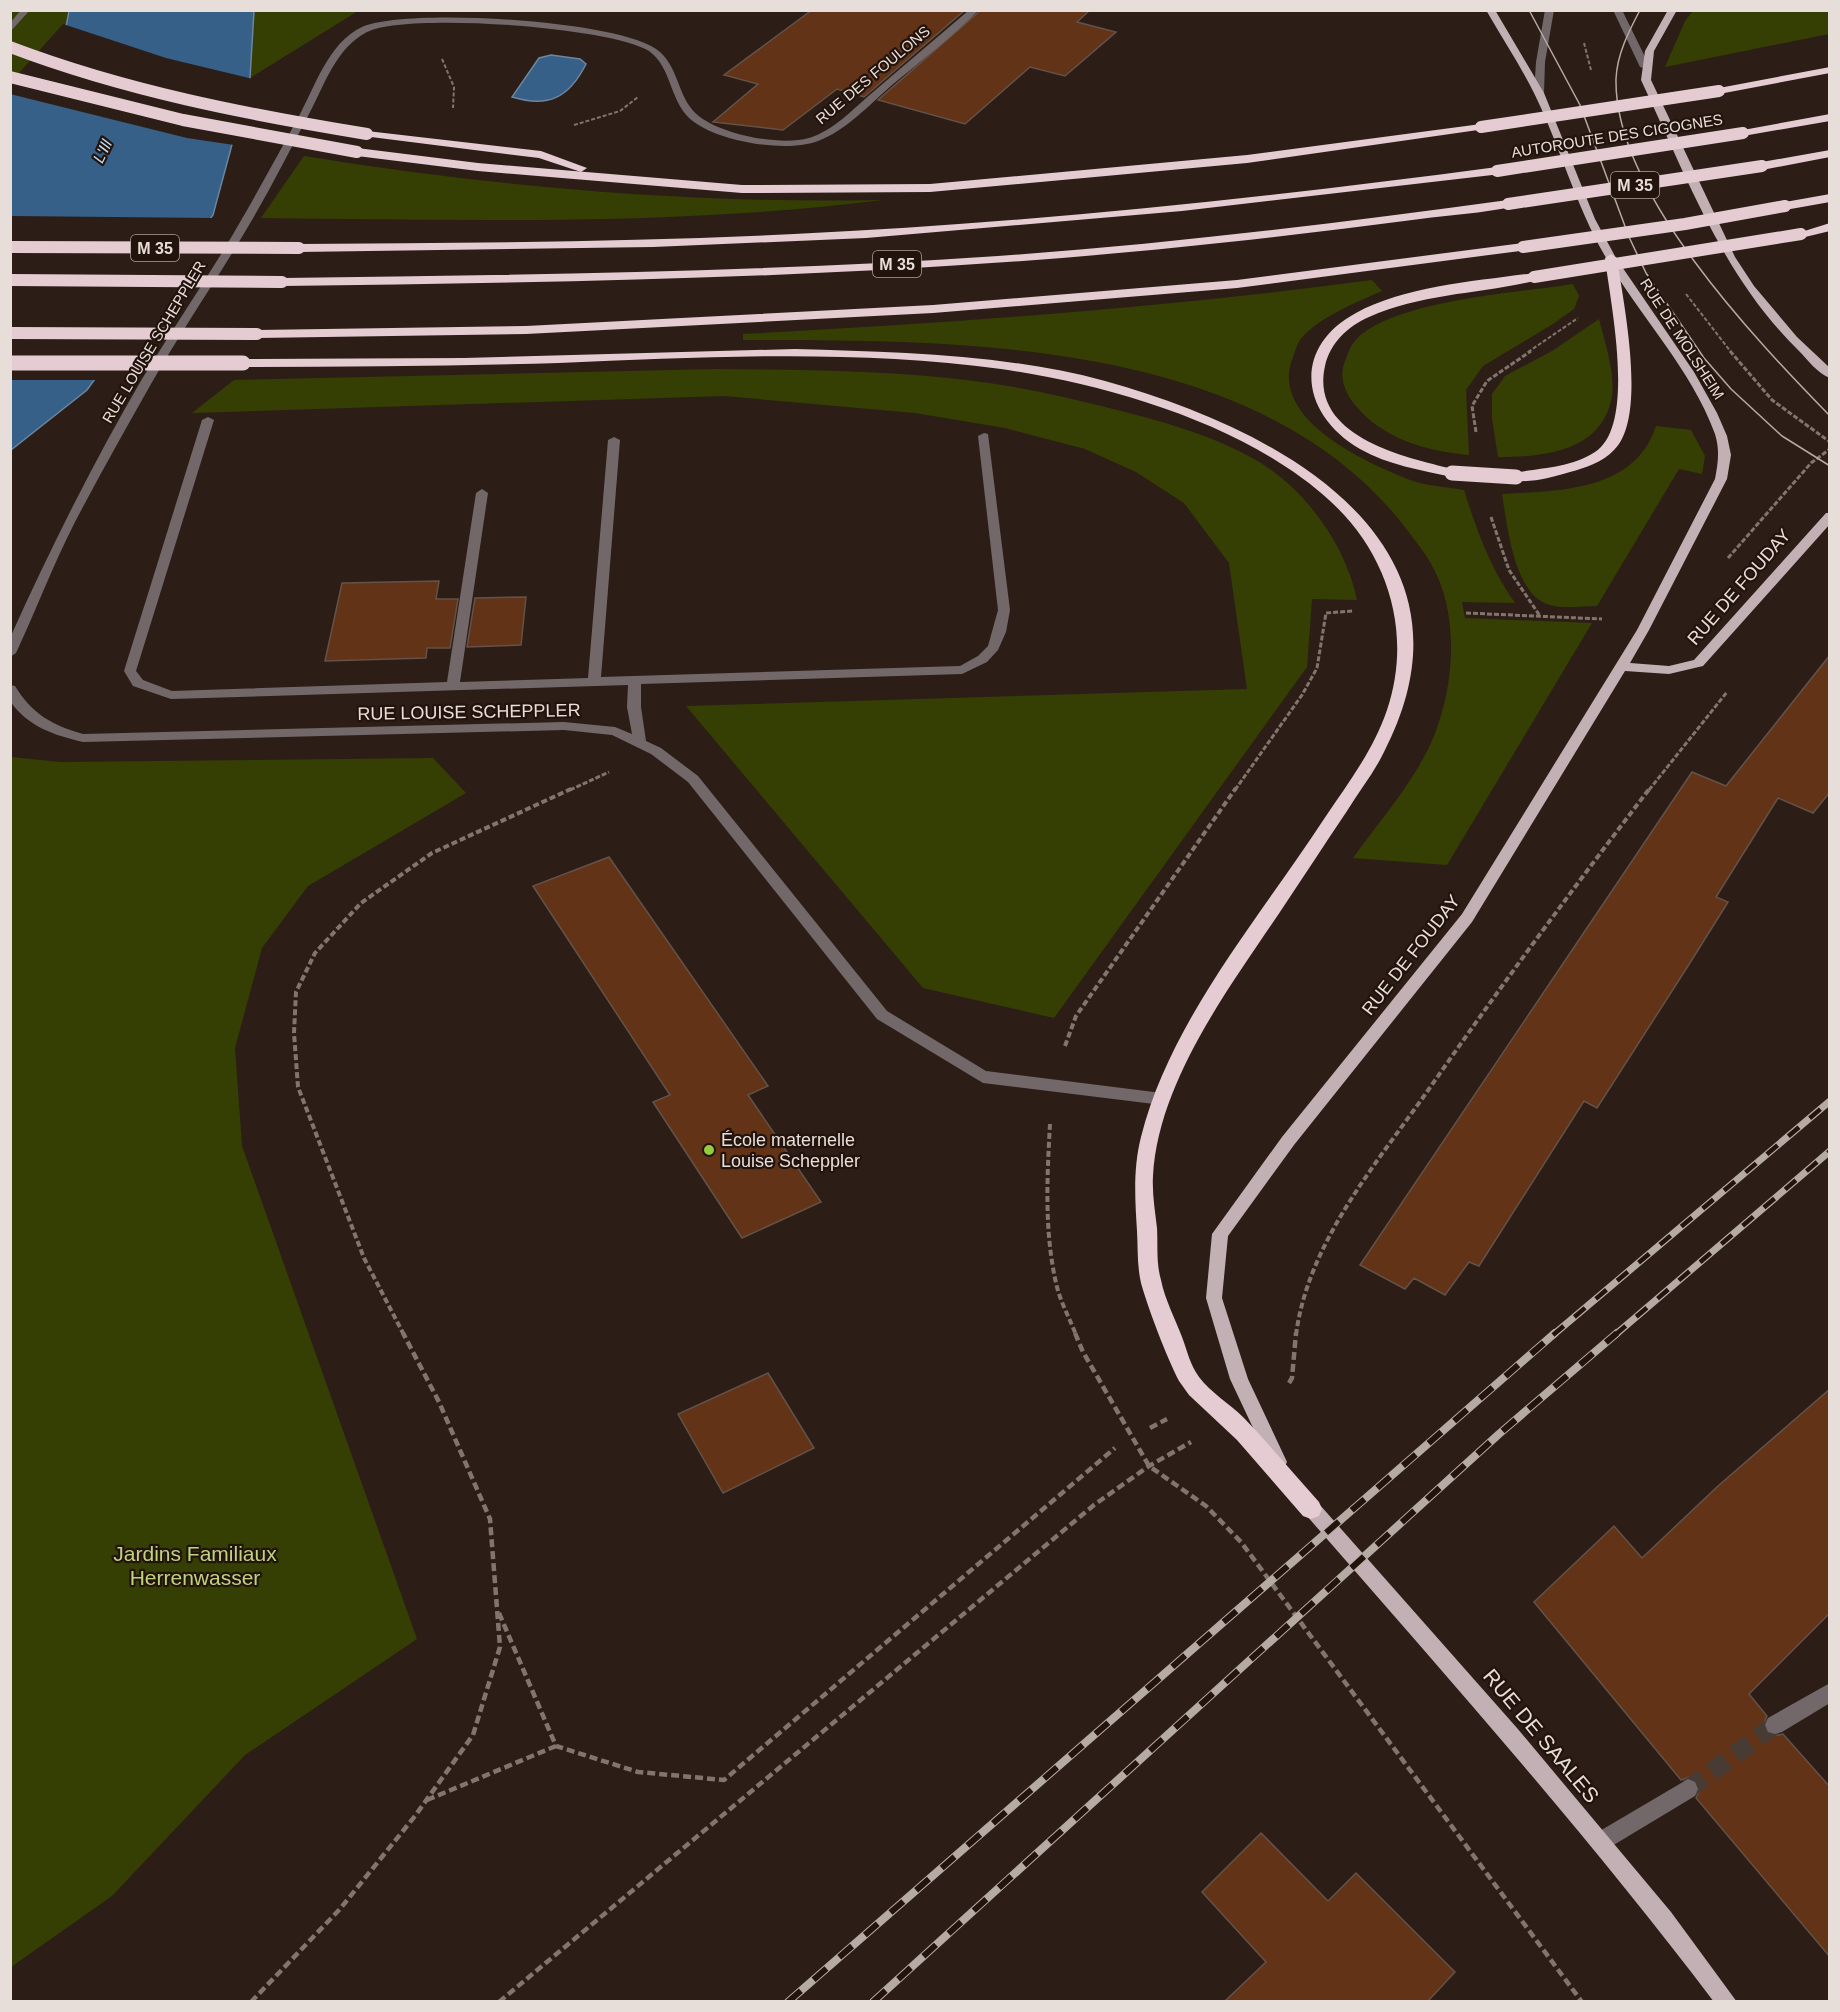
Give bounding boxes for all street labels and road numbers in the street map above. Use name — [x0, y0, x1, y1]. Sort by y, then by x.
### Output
street label: RUE DES FOULONS — [812, 22, 933, 127]
street label: AUTOROUTE DES CIGOGNES — [1510, 110, 1724, 161]
road number: M 35 — [1611, 172, 1659, 198]
road number: M 35 — [131, 235, 179, 261]
road number: M 35 — [873, 251, 921, 277]
street label: RUE LOUISE SCHEPPLER — [98, 258, 209, 426]
street label: RUE DE MOLSHEIM — [1637, 275, 1728, 402]
street label: RUE DE FOUDAY — [1683, 525, 1795, 649]
street label: RUE LOUISE SCHEPPLER — [357, 700, 581, 724]
street label: RUE DE FOUDAY — [1358, 891, 1464, 1019]
street label: RUE DE SAALES — [1479, 1664, 1604, 1807]

